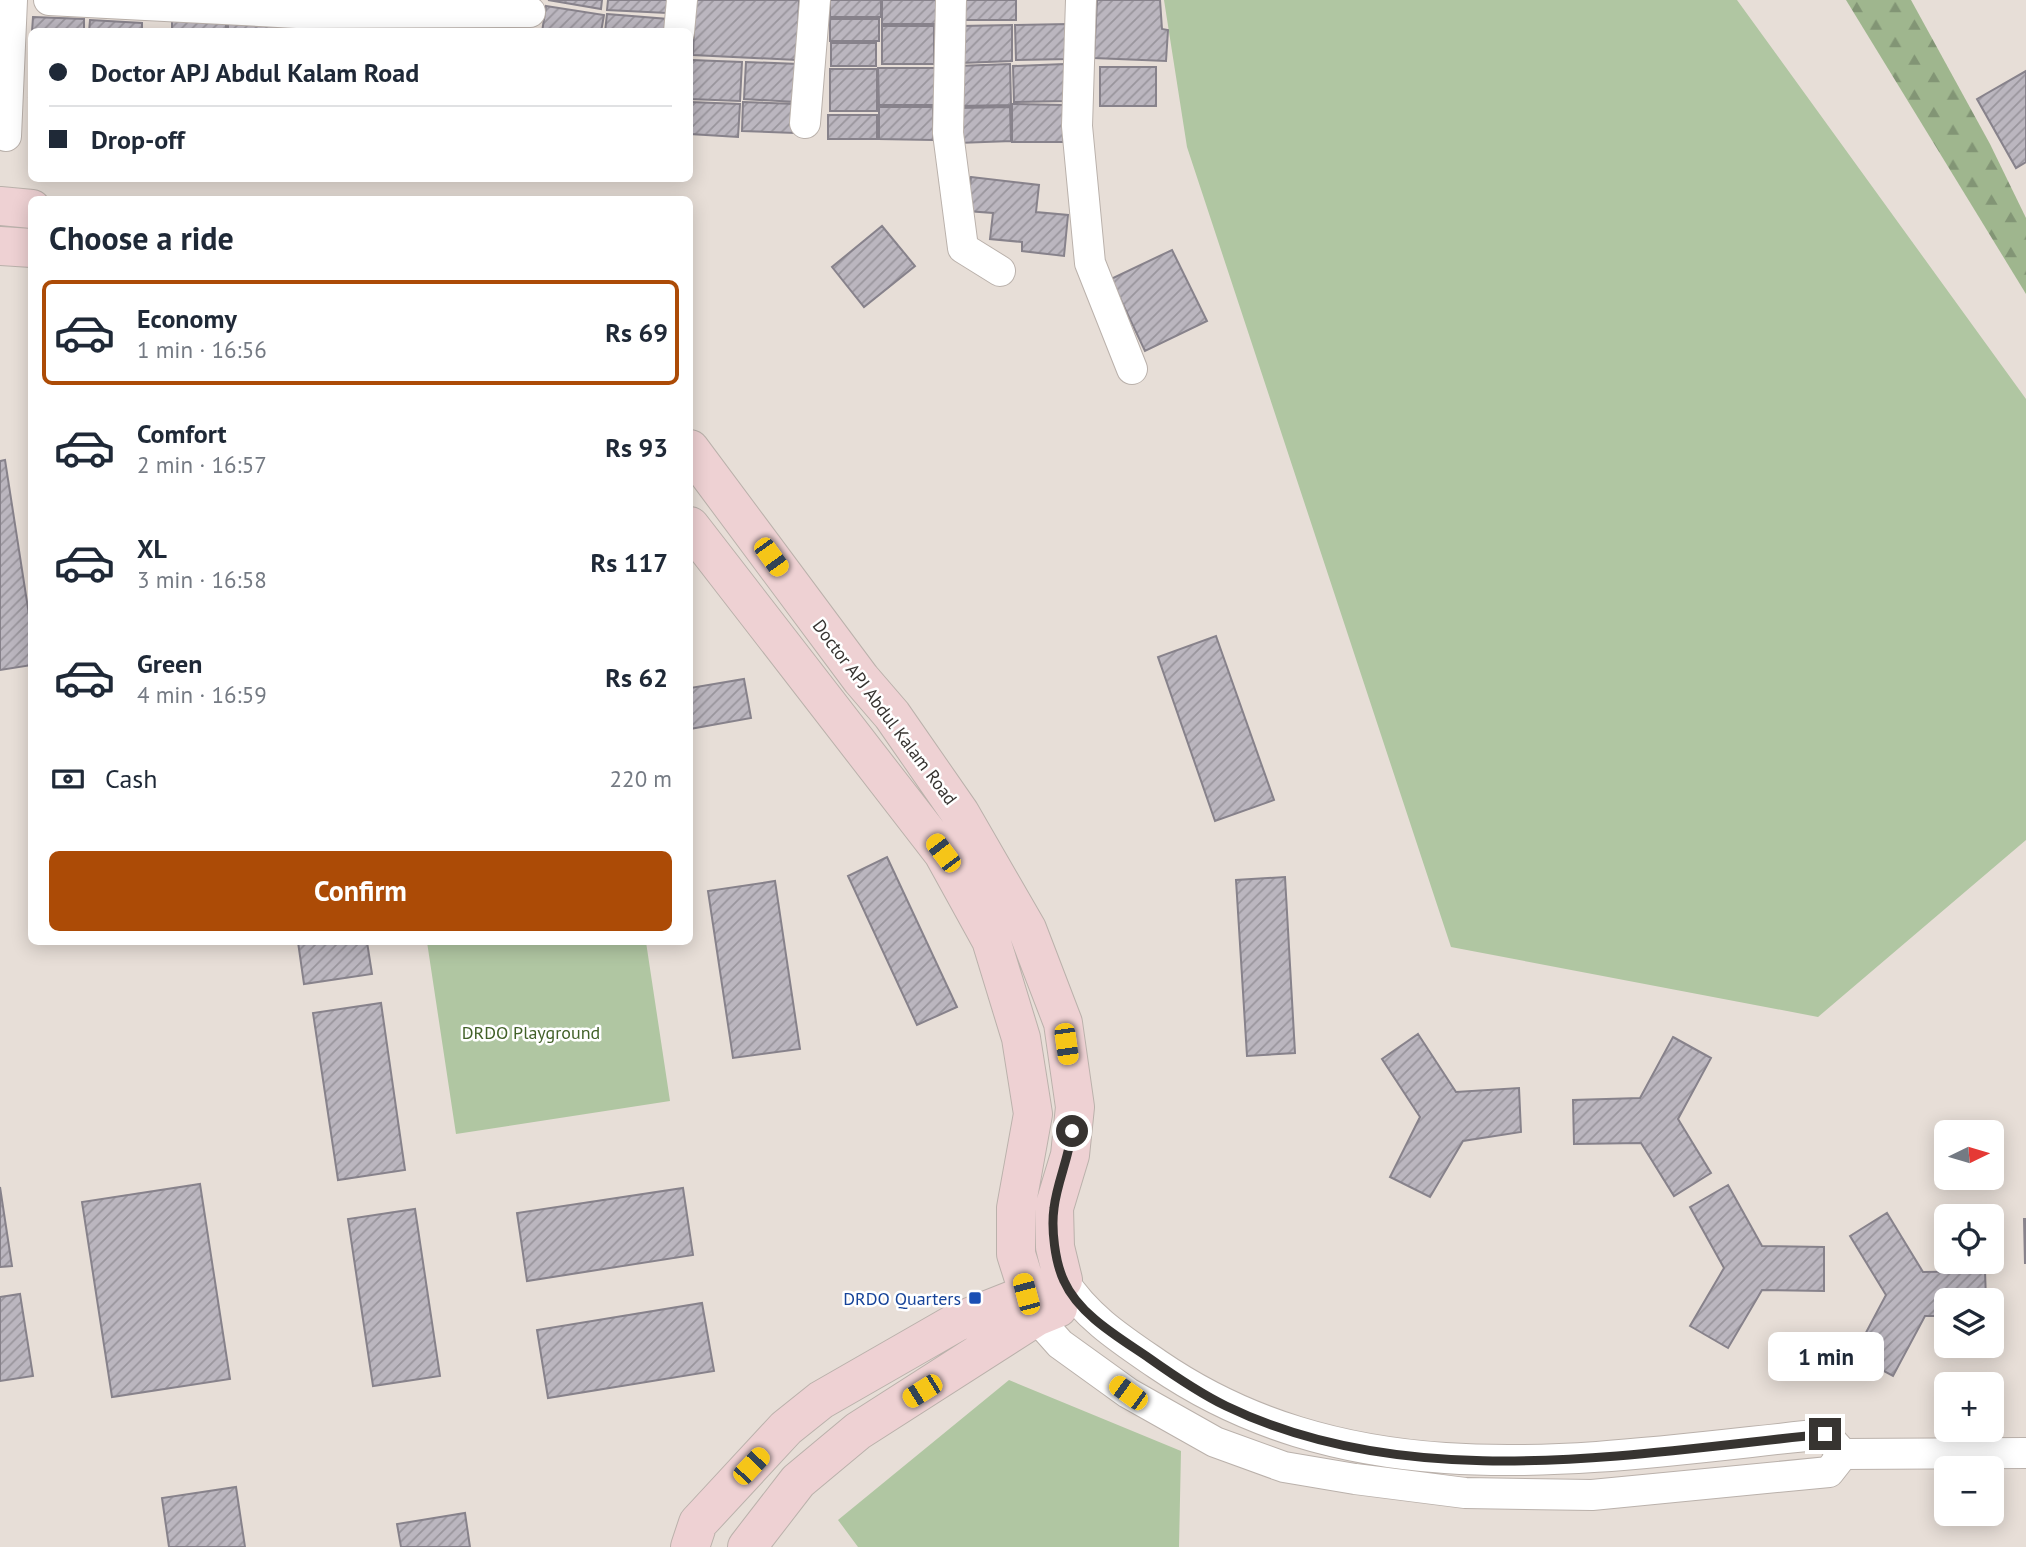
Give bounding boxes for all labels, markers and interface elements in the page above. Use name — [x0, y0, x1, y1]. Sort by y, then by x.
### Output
text: Doctor APJ Abdul Kalam Road — [91, 56, 419, 89]
text: Drop-off — [91, 123, 185, 156]
text: Choose a ride — [49, 217, 234, 259]
icon: car — [53, 301, 116, 364]
text: Economy — [137, 302, 237, 335]
text: Rs 69 — [605, 316, 668, 349]
text: 1 min · 16:56 — [137, 335, 267, 364]
icon: car — [53, 416, 116, 479]
text: Comfort — [137, 417, 227, 450]
text: Rs 93 — [605, 431, 668, 464]
text: 2 min · 16:57 — [137, 450, 267, 479]
icon: car — [53, 531, 116, 594]
text: XL — [137, 532, 167, 565]
car — [751, 534, 792, 580]
text: Rs 117 — [591, 546, 668, 579]
text: 3 min · 16:58 — [137, 565, 267, 594]
street label: Doctor APJ Abdul Kalam Road — [808, 615, 962, 809]
icon: car — [53, 646, 116, 709]
text: Green — [137, 647, 202, 680]
text: Rs 62 — [605, 661, 668, 694]
text: 4 min · 16:59 — [137, 680, 267, 709]
icon: cash — [49, 760, 87, 798]
text: Cash — [105, 762, 157, 795]
text: 220 m — [610, 764, 672, 793]
car — [922, 830, 965, 876]
button: Confirm — [49, 851, 672, 931]
park label: DRDO Playground — [462, 1021, 600, 1044]
car — [1053, 1022, 1080, 1066]
route start — [1056, 1115, 1088, 1147]
north arrow — [1934, 1120, 2004, 1190]
map controls — [1934, 1120, 2004, 1526]
button: locate — [1934, 1204, 2004, 1274]
car — [1011, 1271, 1042, 1317]
place label: DRDO Quarters — [843, 1287, 961, 1310]
button: layers — [1934, 1288, 2004, 1358]
marker: DRDO Quarters — [967, 1290, 983, 1306]
callout: 1 min — [1767, 1332, 1883, 1382]
text: 1 min — [1798, 1342, 1854, 1371]
car — [899, 1371, 946, 1411]
car — [1105, 1372, 1152, 1414]
button: + — [1934, 1372, 2004, 1442]
route end — [1809, 1418, 1841, 1450]
car — [729, 1443, 774, 1489]
button: − — [1934, 1456, 2004, 1526]

